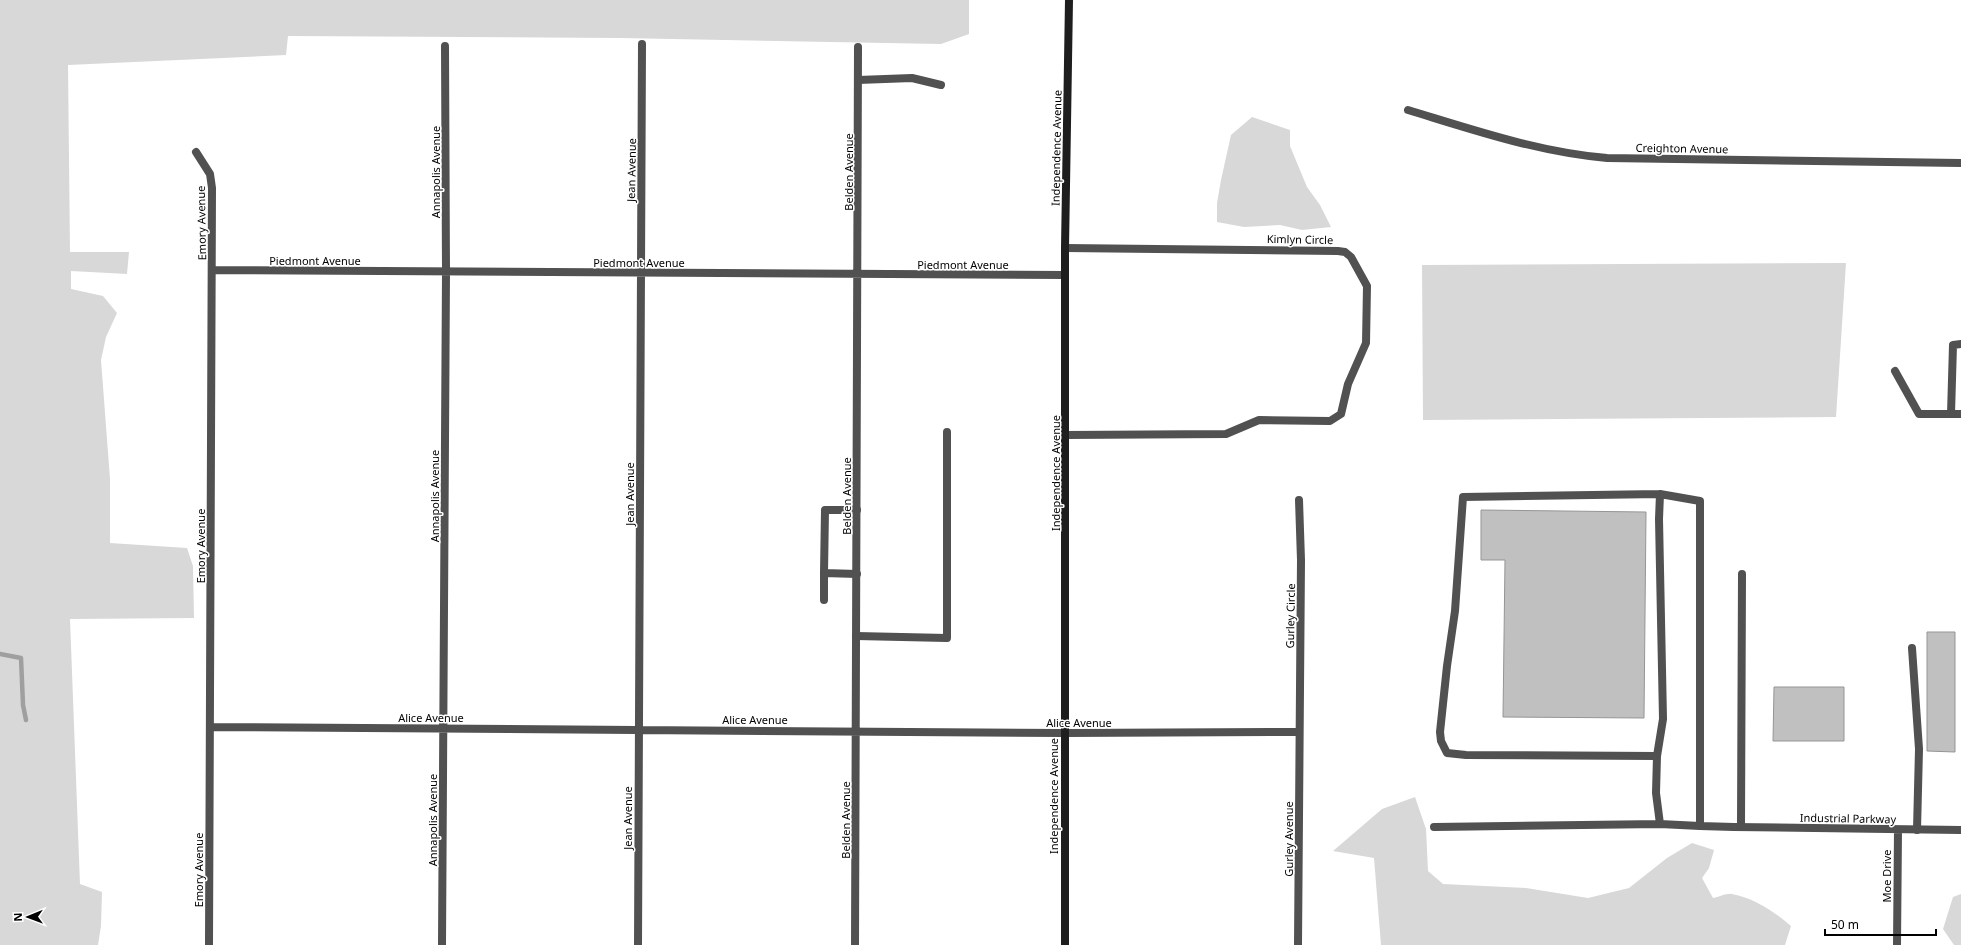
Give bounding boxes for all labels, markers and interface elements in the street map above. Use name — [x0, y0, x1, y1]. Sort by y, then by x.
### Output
street label: Independence Avenue — [1047, 90, 1065, 206]
street label: Annapolis Avenue — [428, 126, 443, 218]
street label: Belden Avenue — [841, 133, 856, 211]
street label: Jean Avenue — [623, 138, 639, 203]
street label: Creighton Avenue — [1635, 140, 1729, 156]
street label: Emory Avenue — [193, 186, 209, 260]
street label: Kimlyn Circle — [1267, 231, 1333, 247]
street label: Piedmont Avenue — [269, 253, 361, 268]
street label: Piedmont Avenue — [593, 255, 685, 270]
street label: Piedmont Avenue — [917, 257, 1009, 272]
street label: Independence Avenue — [1048, 415, 1063, 531]
street label: Annapolis Avenue — [427, 450, 442, 542]
street label: Belden Avenue — [839, 457, 854, 535]
street label: Jean Avenue — [622, 462, 637, 527]
street label: Emory Avenue — [193, 509, 208, 583]
street label: Gurley Circle — [1282, 583, 1298, 649]
street label: Alice Avenue — [398, 710, 464, 725]
street label: Alice Avenue — [722, 712, 788, 727]
street label: Alice Avenue — [1046, 715, 1112, 730]
street label: Independence Avenue — [1046, 738, 1061, 854]
street label: Annapolis Avenue — [425, 774, 440, 866]
street label: Belden Avenue — [838, 781, 853, 859]
street label: Jean Avenue — [620, 786, 635, 851]
street label: Gurley Avenue — [1281, 801, 1296, 877]
street label: Industrial Parkway — [1800, 810, 1897, 826]
street label: Emory Avenue — [191, 833, 206, 907]
street label: Moe Drive — [1879, 850, 1894, 902]
north arrow — [8, 897, 48, 937]
scale bar — [1825, 911, 1936, 937]
text: N — [10, 913, 25, 922]
text: 50 m — [1831, 916, 1859, 933]

